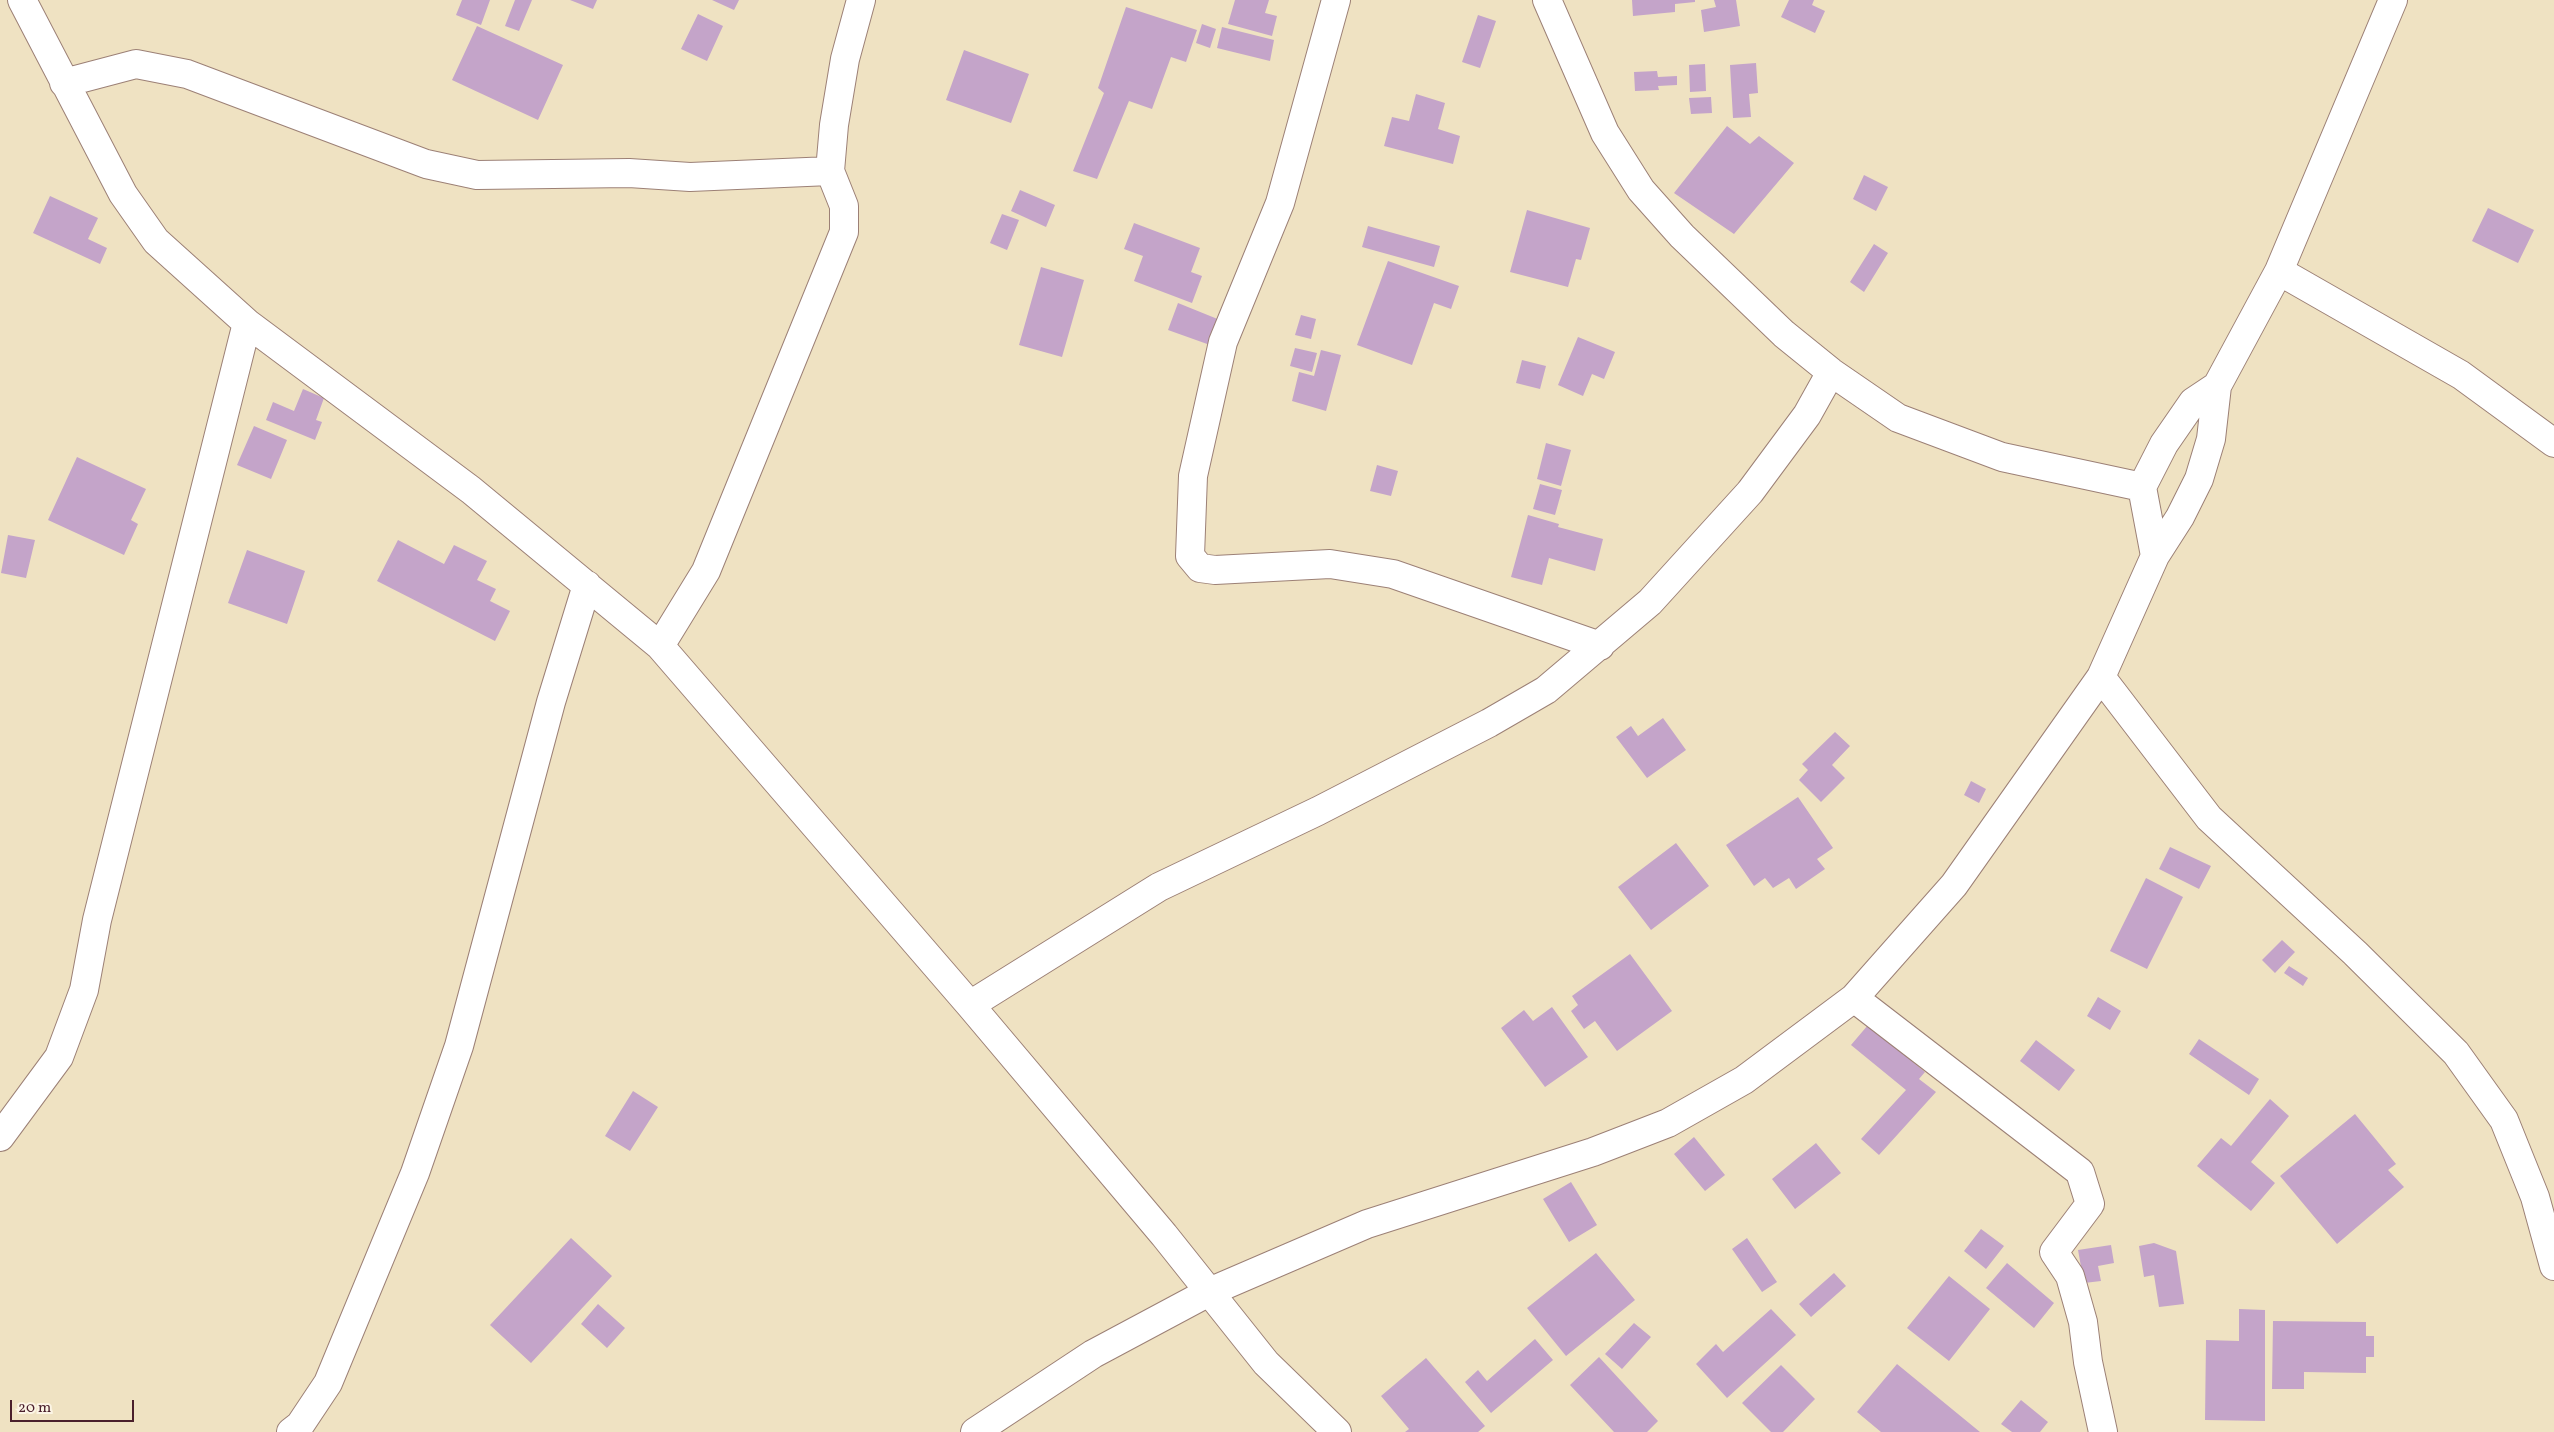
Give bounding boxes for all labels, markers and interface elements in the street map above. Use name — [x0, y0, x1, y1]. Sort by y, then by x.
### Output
scale bar — [12, 1390, 136, 1422]
text: 20 m — [18, 1398, 51, 1419]

